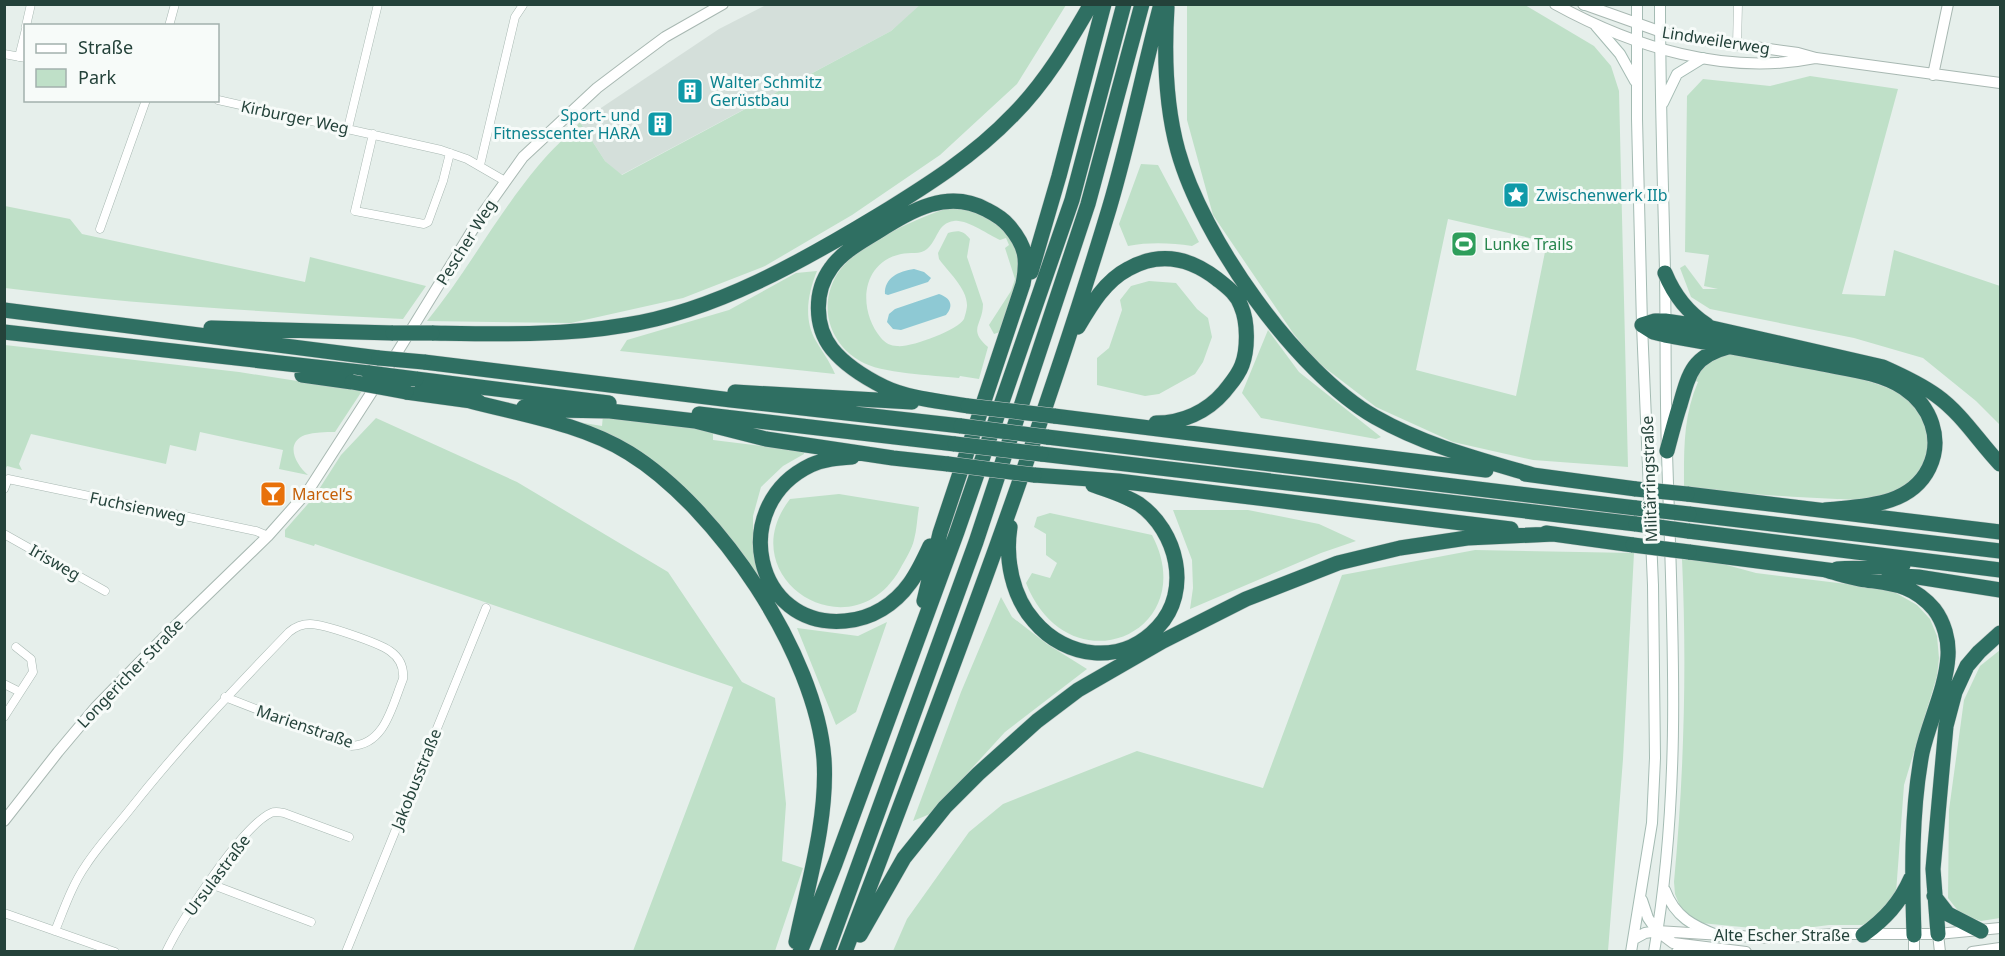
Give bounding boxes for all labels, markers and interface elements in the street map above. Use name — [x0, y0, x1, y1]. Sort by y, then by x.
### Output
street label: Lindweilerweg — [1660, 21, 1772, 59]
legend — [24, 24, 219, 102]
text: Straße — [78, 35, 133, 59]
text: Park — [78, 65, 116, 89]
place label: Walter Schmitz Gerüstbau — [710, 71, 822, 111]
building icon: Walter Schmitz Gerüstbau — [675, 76, 705, 106]
street label: Kirburger Weg — [239, 95, 351, 139]
place label: Sport- und Fitnesscenter HARA — [493, 104, 641, 144]
building icon: Sport- und Fitnesscenter HARA — [645, 109, 675, 139]
place icon: Zwischenwerk IIb — [1501, 180, 1531, 210]
place label: Zwischenwerk IIb — [1536, 184, 1668, 206]
street label: Pescher Weg — [431, 195, 501, 289]
sports icon: Lunke Trails — [1449, 229, 1479, 259]
place label: Lunke Trails — [1484, 233, 1573, 255]
street label: Militärringstraße — [1636, 415, 1662, 543]
bar icon: Marcel‘s — [258, 479, 288, 509]
place label: Marcel‘s — [292, 483, 353, 505]
street label: Fuchsienweg — [88, 486, 188, 528]
street label: Irisweg — [26, 539, 84, 585]
street label: Longericher Straße — [72, 614, 188, 732]
street label: Marienstraße — [254, 699, 356, 753]
street label: Jakobusstraße — [385, 725, 446, 834]
street label: Ursulastraße — [179, 830, 255, 920]
street label: Alte Escher Straße — [1714, 924, 1850, 946]

